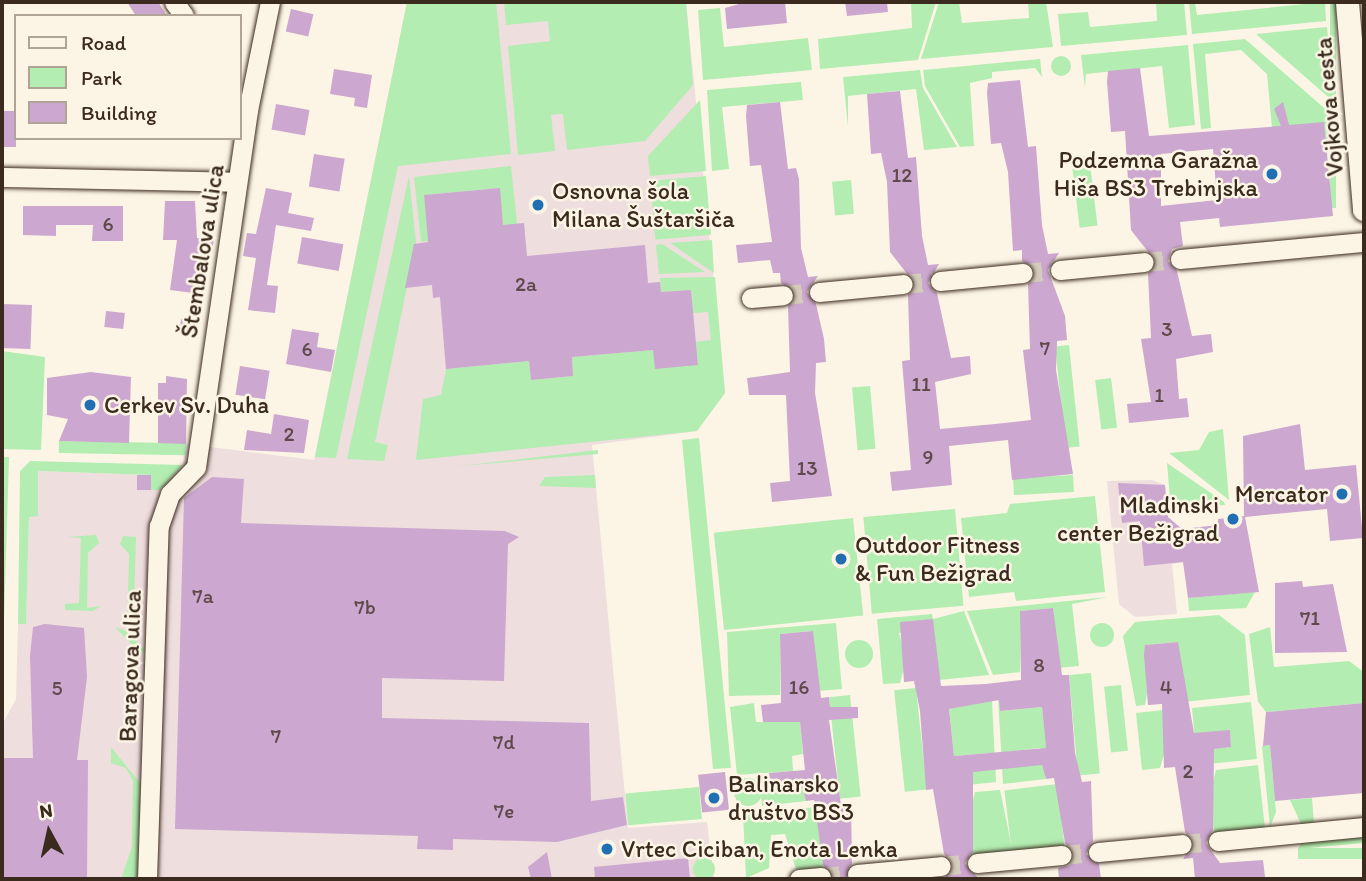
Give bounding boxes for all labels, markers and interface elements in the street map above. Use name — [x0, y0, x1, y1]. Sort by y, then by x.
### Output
legend — [14, 14, 242, 140]
text: Road — [81, 30, 126, 55]
street label: Vojkova cesta — [1309, 37, 1349, 177]
text: Park — [81, 65, 122, 90]
text: Building — [81, 100, 157, 125]
place label: Podzemna Garažna Hiša BS3 Trebinjska — [1053, 146, 1258, 202]
street label: Štembalova ulica — [174, 162, 230, 340]
house number: 12 — [892, 162, 912, 188]
marker: Podzemna Garažna Hiša BS3 Trebinjska — [1264, 166, 1280, 182]
place label: Osnovna šola Milana Šuštaršiča — [552, 177, 734, 233]
marker: Osnovna šola Milana Šuštaršiča — [530, 197, 546, 213]
house number: 6 — [102, 211, 114, 237]
house number: 2a — [515, 271, 537, 297]
house number: 3 — [1161, 316, 1173, 342]
house number: 7 — [1040, 335, 1050, 361]
house number: 6 — [301, 336, 313, 362]
house number: 11 — [911, 371, 931, 397]
house number: 1 — [1154, 382, 1164, 408]
place label: Cerkev Sv. Duha — [104, 391, 270, 419]
marker: Cerkev Sv. Duha — [82, 397, 98, 413]
house number: 2 — [283, 421, 295, 447]
house number: 9 — [923, 444, 933, 470]
house number: 13 — [796, 455, 818, 481]
place label: Mercator — [1235, 480, 1328, 508]
marker: Mercator — [1334, 486, 1350, 502]
place label: Mladinski center Bežigrad — [1057, 491, 1219, 547]
marker: Mladinski center Bežigrad — [1225, 511, 1241, 527]
place label: Outdoor Fitness & Fun Bežigrad — [855, 531, 1020, 587]
marker: Outdoor Fitness & Fun Bežigrad — [833, 551, 849, 567]
house number: 7a — [192, 583, 214, 609]
street label: Baragova ulica — [113, 589, 147, 743]
house number: 7b — [354, 594, 376, 620]
house number: 71 — [1300, 605, 1320, 631]
house number: 8 — [1033, 652, 1045, 678]
house number: 16 — [789, 674, 809, 700]
house number: 4 — [1160, 674, 1172, 700]
house number: 5 — [51, 675, 63, 701]
house number: 7 — [271, 723, 281, 749]
house number: 7d — [493, 729, 515, 755]
house number: 2 — [1182, 758, 1194, 784]
place label: Balinarsko društvo BS3 — [728, 770, 854, 826]
marker: Balinarsko društvo BS3 — [706, 790, 722, 806]
north arrow — [14, 797, 84, 867]
text: N — [38, 798, 54, 823]
house number: 7e — [494, 798, 514, 824]
place label: Vrtec Ciciban, Enota Lenka — [621, 835, 897, 863]
marker: Vrtec Ciciban, Enota Lenka — [599, 841, 615, 857]

